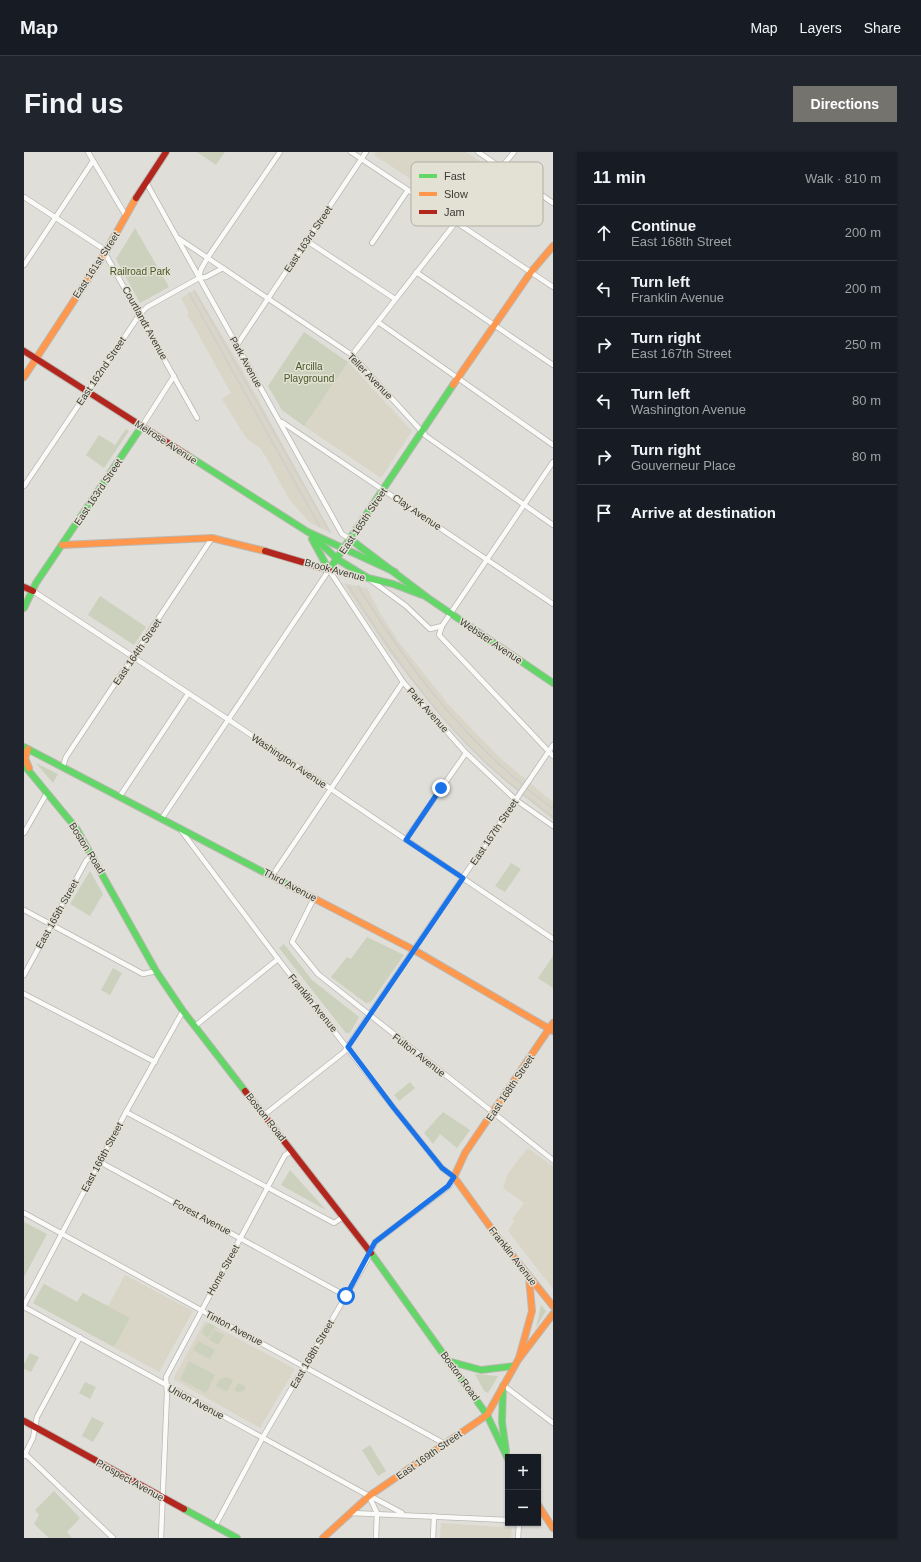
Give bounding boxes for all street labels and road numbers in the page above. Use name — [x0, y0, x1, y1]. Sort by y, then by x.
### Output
street label: East 163rd Street — [282, 203, 334, 274]
street label: East 161st Street — [70, 230, 122, 300]
street label: Courtlandt Avenue — [120, 284, 170, 362]
street label: East 162nd Street — [74, 335, 128, 407]
street label: Park Avenue — [227, 335, 265, 390]
street label: Teller Avenue — [345, 351, 395, 402]
street label: Melrose Avenue — [133, 418, 199, 466]
street label: East 163rd Street — [72, 456, 124, 527]
street label: East 165th Street — [337, 486, 389, 556]
street label: Clay Avenue — [391, 492, 444, 532]
street label: Brook Avenue — [304, 557, 367, 583]
street label: Webster Avenue — [458, 616, 525, 666]
street label: East 164th Street — [111, 617, 163, 687]
street label: Park Avenue — [405, 685, 451, 735]
street label: Washington Avenue — [249, 732, 329, 791]
street label: East 167th Street — [468, 797, 520, 867]
street label: Boston Road — [67, 821, 107, 875]
street label: Third Avenue — [261, 866, 319, 904]
street label: East 165th Street — [33, 877, 81, 950]
street label: Franklin Avenue — [286, 972, 340, 1035]
street label: Fulton Avenue — [390, 1031, 448, 1079]
street label: East 168th Street — [484, 1053, 536, 1123]
street label: Boston Road — [244, 1091, 288, 1143]
street label: East 166th Street — [79, 1120, 125, 1194]
street label: Forest Avenue — [171, 1197, 233, 1237]
street label: Franklin Avenue — [487, 1224, 540, 1288]
street label: Home Street — [205, 1243, 242, 1297]
street label: Tinton Avenue — [203, 1308, 265, 1348]
street label: East 168th Street — [288, 1318, 336, 1390]
street label: Boston Road — [439, 1349, 481, 1403]
street label: Union Avenue — [166, 1383, 226, 1422]
street label: East 169th Street — [394, 1428, 464, 1482]
street label: Prospect Avenue — [94, 1457, 166, 1503]

